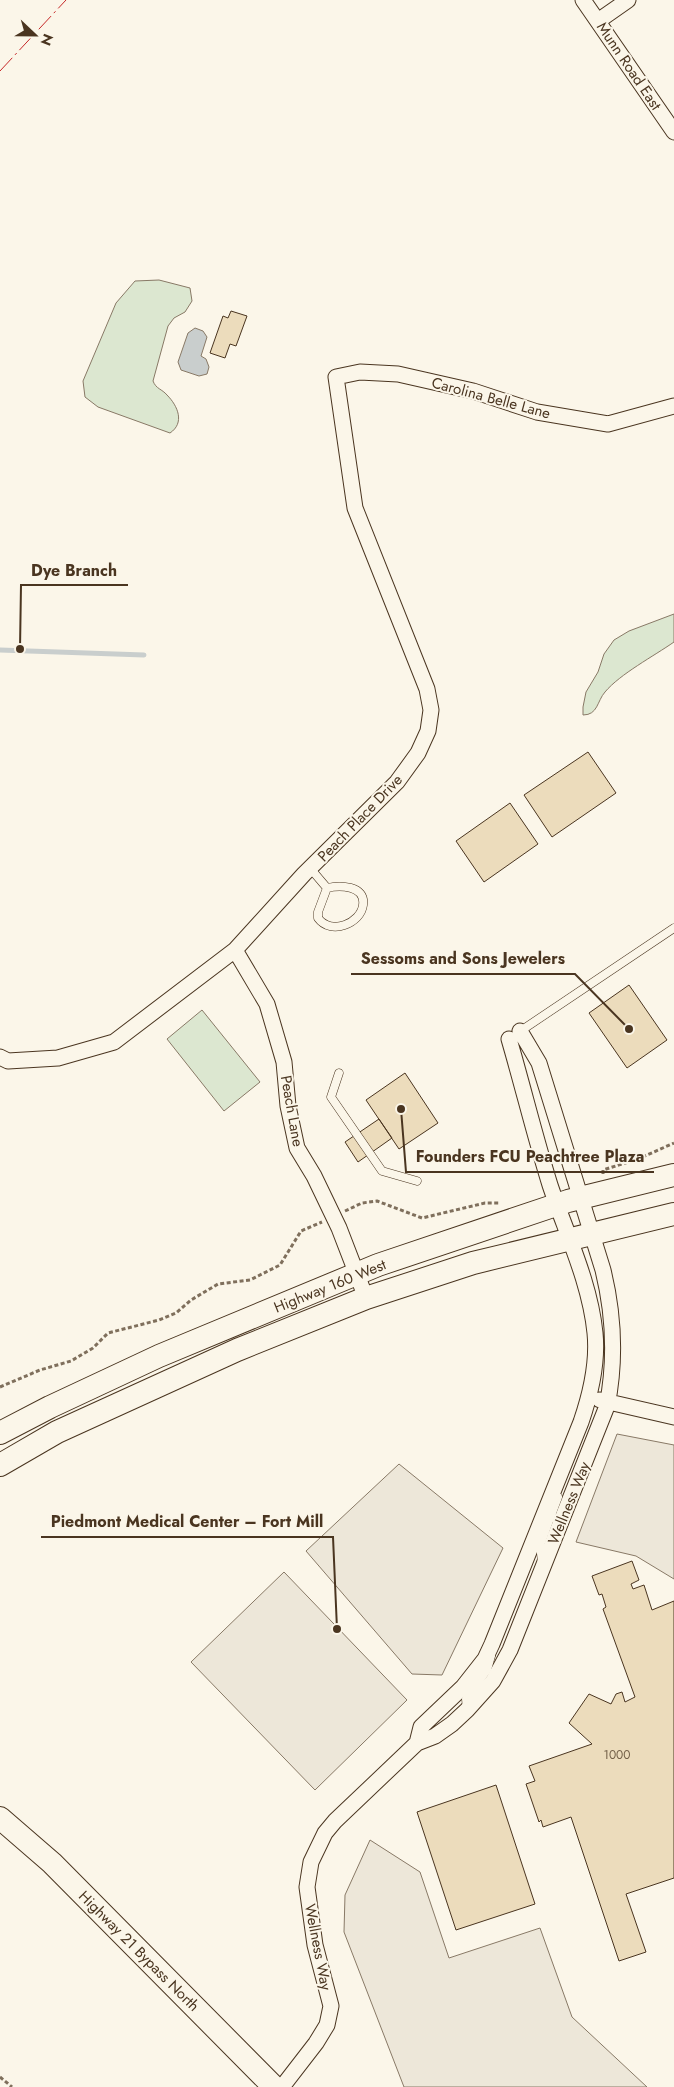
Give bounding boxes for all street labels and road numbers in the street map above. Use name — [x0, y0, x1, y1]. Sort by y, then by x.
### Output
street label: Munn Road East — [591, 17, 667, 115]
street label: Carolina Belle Lane — [429, 372, 553, 425]
street label: Peach Place Drive — [313, 769, 408, 867]
street label: Peach Lane — [275, 1074, 309, 1149]
street label: Highway 160 West — [271, 1253, 390, 1319]
street label: Wellness Way — [542, 1458, 596, 1548]
street label: Highway 21 Bypass North — [74, 1886, 204, 2016]
street label: Wellness Way — [299, 1902, 337, 1992]

